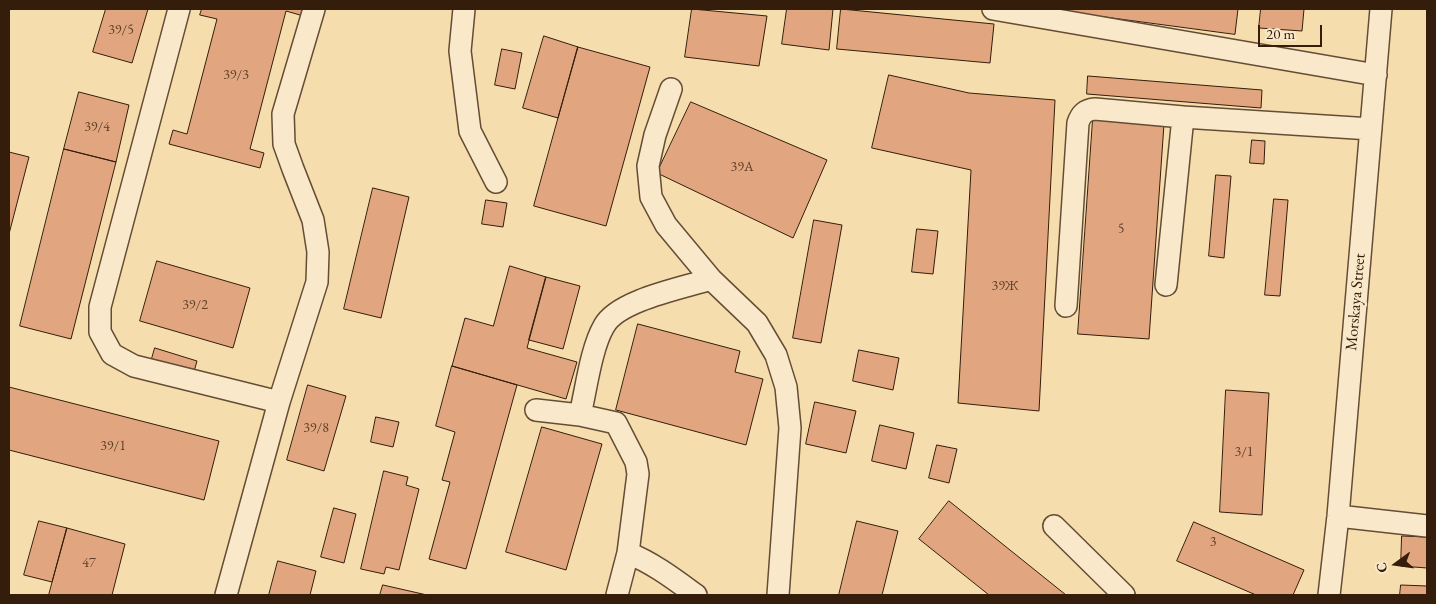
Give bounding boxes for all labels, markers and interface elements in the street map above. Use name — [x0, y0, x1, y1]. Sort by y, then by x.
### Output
scale bar — [1261, 15, 1325, 47]
house number: 39/5 — [108, 22, 134, 38]
text: 20 m — [1266, 24, 1295, 43]
house number: 39/3 — [223, 67, 249, 83]
house number: 39/4 — [84, 119, 110, 135]
house number: 39А — [730, 159, 754, 175]
house number: 5 — [1118, 221, 1124, 237]
street label: Morskaya Street — [1342, 252, 1370, 352]
house number: 39Ж — [991, 278, 1019, 294]
house number: 39/2 — [182, 297, 208, 313]
house number: 39/8 — [303, 420, 329, 436]
house number: 39/1 — [100, 438, 126, 454]
house number: 3/1 — [1234, 444, 1254, 460]
house number: 3 — [1210, 534, 1216, 550]
north arrow — [1371, 539, 1421, 589]
house number: 47 — [82, 555, 96, 571]
text: С — [1372, 561, 1391, 575]

